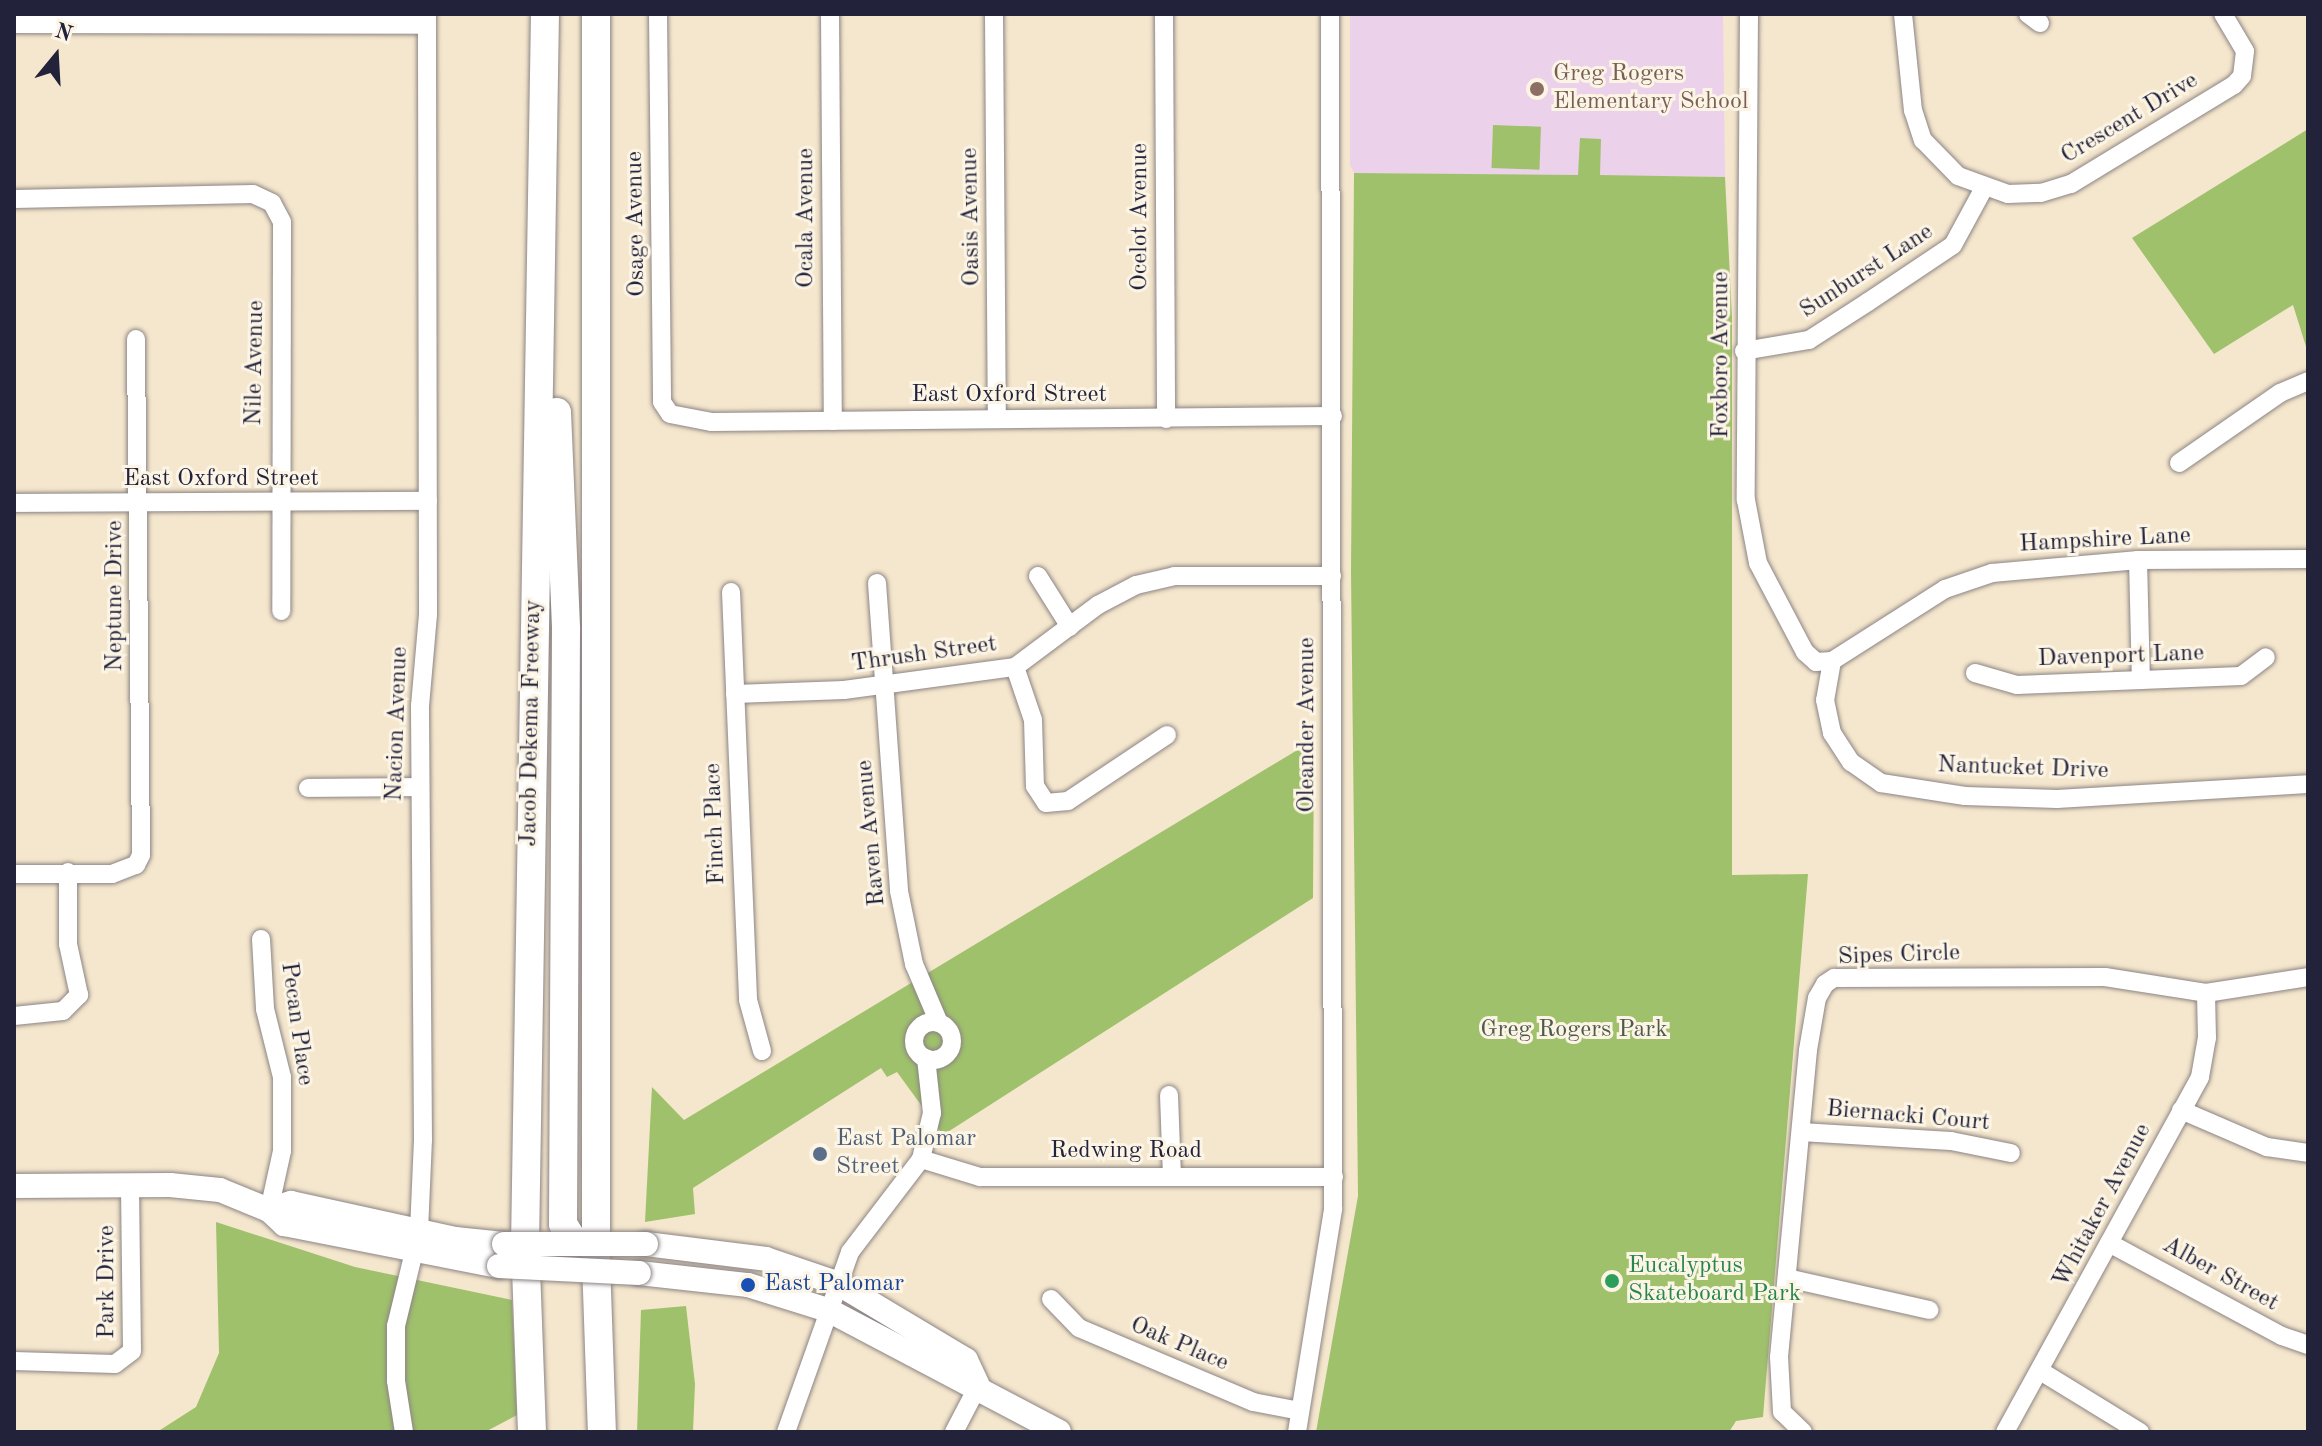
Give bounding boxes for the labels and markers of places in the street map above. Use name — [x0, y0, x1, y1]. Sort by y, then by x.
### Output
place label: Greg Rogers Elementary School — [1553, 61, 1748, 117]
marker: Greg Rogers Elementary School — [1528, 80, 1546, 98]
place label: East Palomar Street — [836, 1126, 976, 1182]
marker: East Palomar Street — [811, 1145, 829, 1163]
place label: Eucalyptus Skateboard Park — [1628, 1253, 1801, 1309]
place label: East Palomar — [764, 1271, 904, 1299]
marker: Eucalyptus Skateboard Park — [1603, 1272, 1621, 1290]
marker: East Palomar — [739, 1276, 757, 1294]

